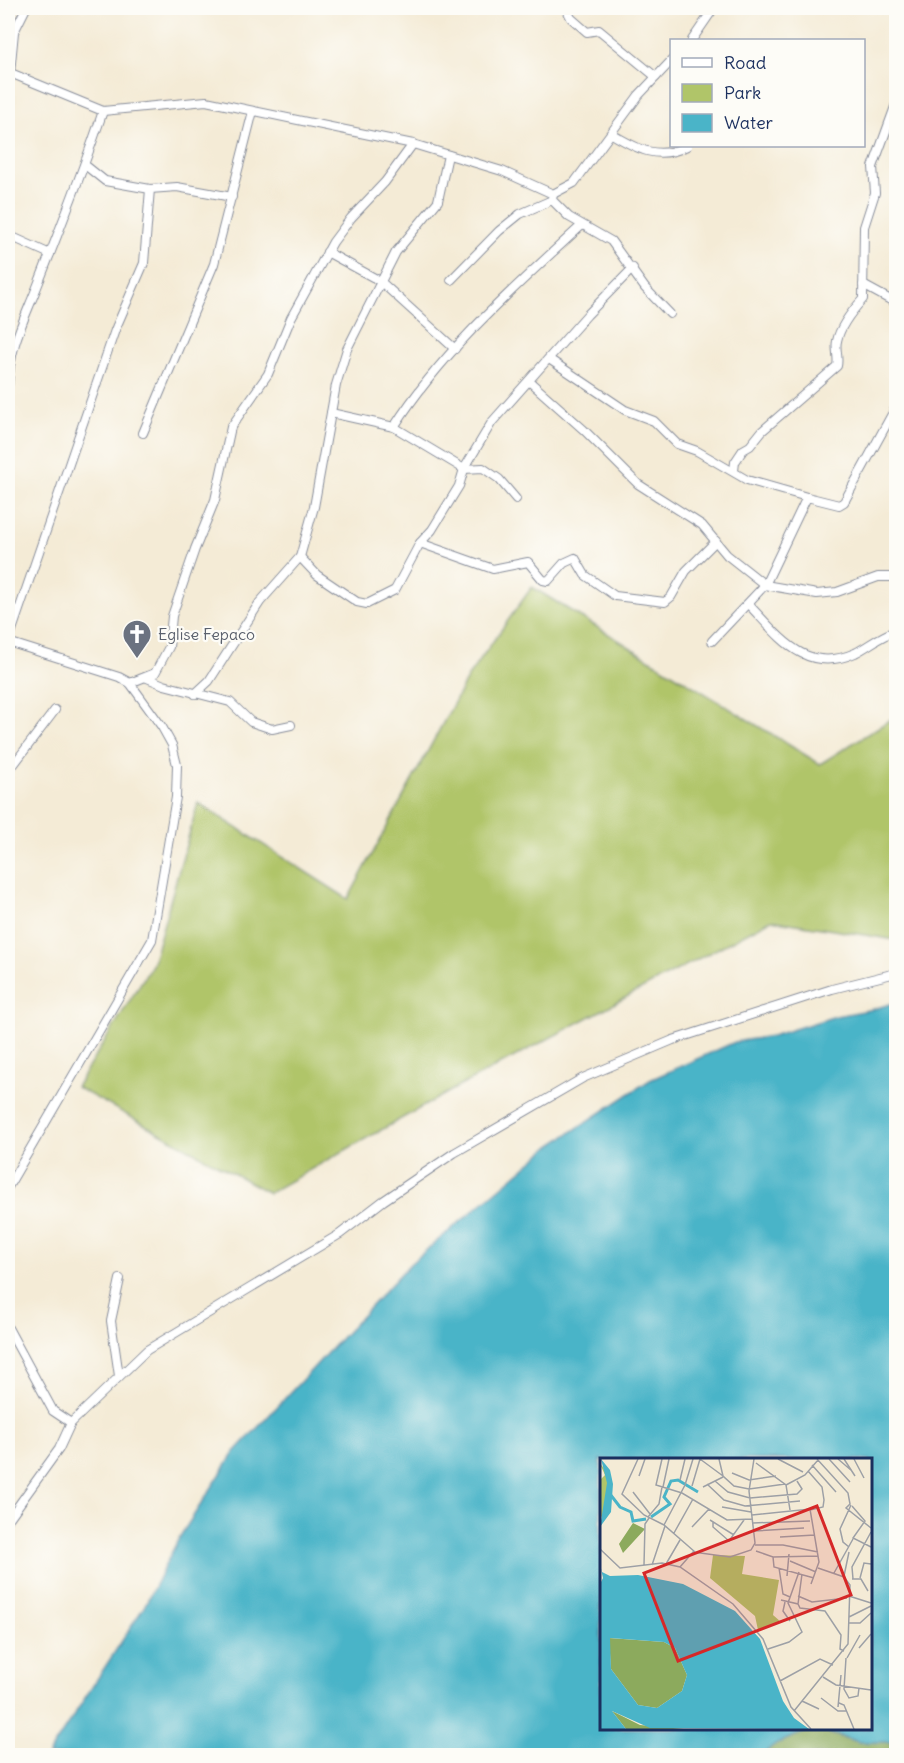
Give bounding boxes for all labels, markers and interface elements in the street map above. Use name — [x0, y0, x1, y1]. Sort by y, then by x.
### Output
legend — [670, 39, 865, 147]
text: Road — [724, 51, 767, 74]
text: Park — [724, 81, 761, 104]
text: Water — [724, 111, 774, 134]
church icon: Eglise Fepaco — [121, 618, 153, 660]
place label: Eglise Fepaco — [158, 624, 255, 644]
inset map — [600, 1458, 871, 1730]

